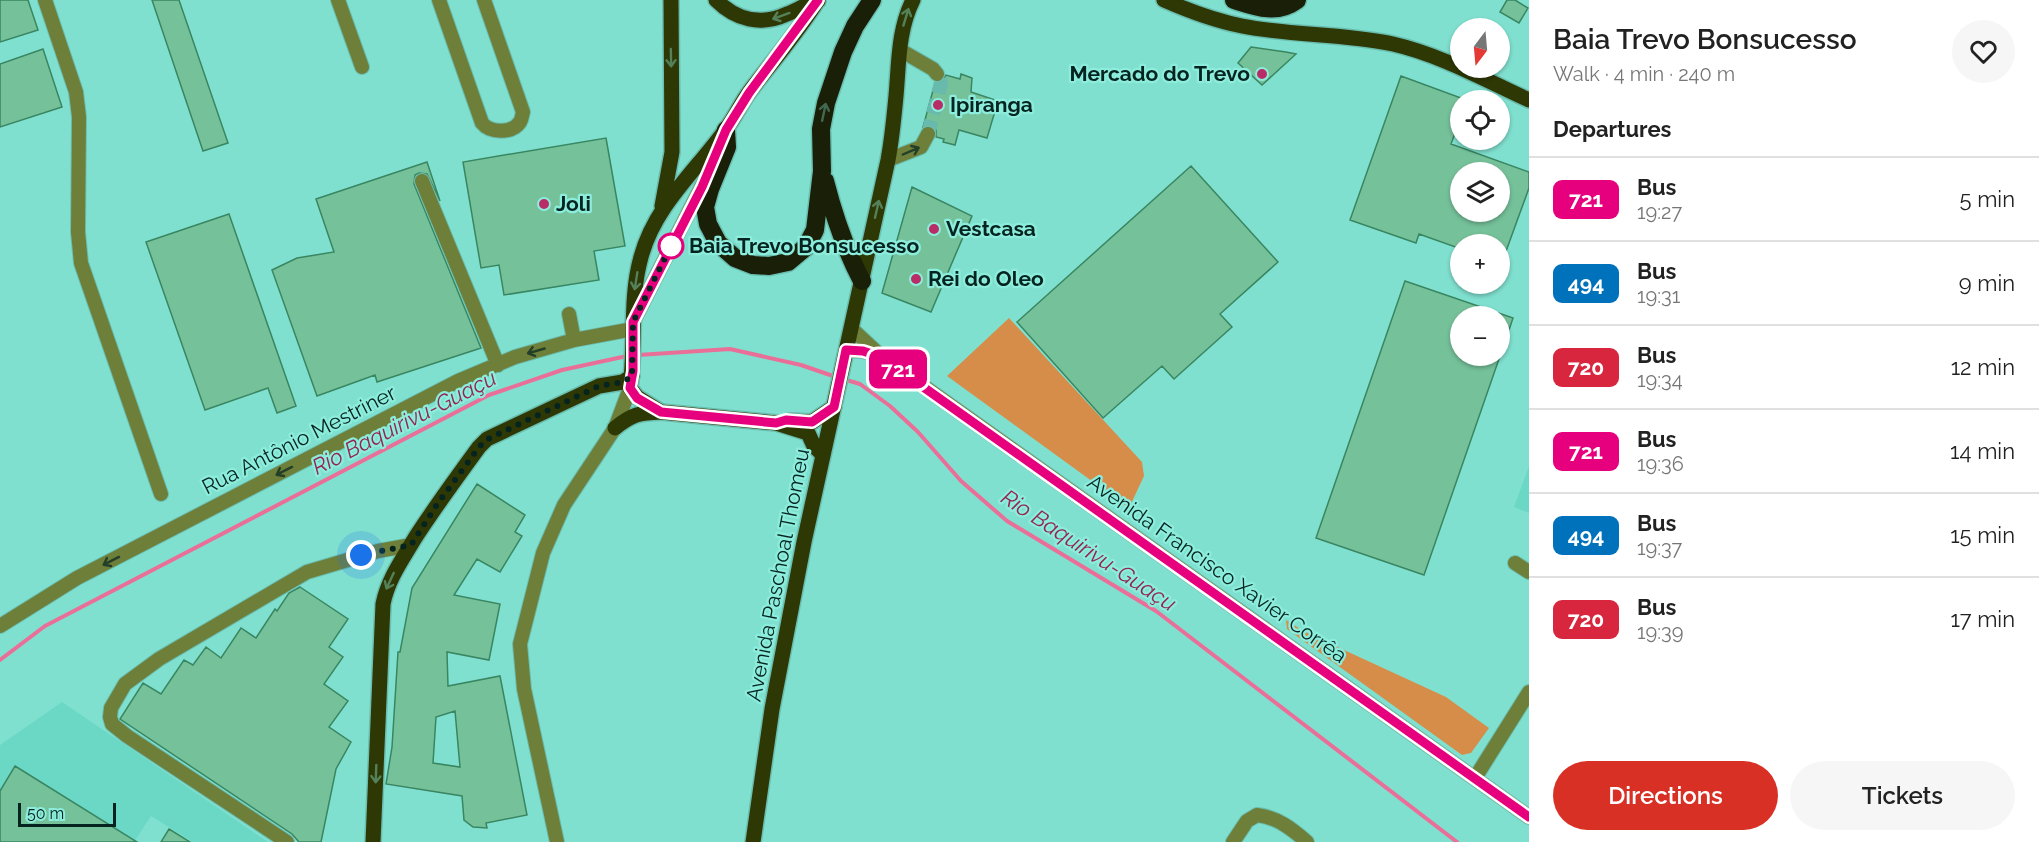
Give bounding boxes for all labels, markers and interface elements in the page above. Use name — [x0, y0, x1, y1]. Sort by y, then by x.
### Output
one-way arrow — [902, 8, 913, 27]
one-way arrow — [773, 11, 791, 22]
north arrow — [1450, 18, 1510, 78]
map controls — [1450, 18, 1510, 366]
button: heart — [1952, 20, 2015, 83]
text: Baia Trevo Bonsucesso — [1553, 23, 1857, 56]
one-way arrow — [665, 48, 677, 68]
place label: Mercado do Trevo — [1069, 61, 1250, 86]
text: Walk · 4 min · 240 m — [1553, 62, 1735, 86]
marker: Mercado do Trevo — [1255, 67, 1269, 81]
button: locate — [1450, 90, 1510, 150]
place label: Ipiranga — [950, 92, 1033, 117]
marker: Ipiranga — [931, 98, 945, 112]
one-way arrow — [819, 103, 830, 123]
text: Departures — [1553, 116, 1671, 142]
one-way arrow — [902, 145, 920, 156]
button: layers — [1450, 162, 1510, 222]
text: Bus — [1637, 174, 1676, 200]
text: 5 min — [1960, 186, 2015, 212]
text: 721 — [1569, 187, 1603, 212]
place label: Joli — [556, 191, 591, 216]
marker: Joli — [537, 197, 551, 211]
one-way arrow — [872, 200, 884, 219]
text: 19:27 — [1637, 200, 1682, 224]
place label: Vestcasa — [946, 216, 1036, 241]
marker: Vestcasa — [927, 222, 941, 236]
marker: Baia Trevo Bonsucesso — [658, 233, 684, 259]
place label: Baia Trevo Bonsucesso — [689, 233, 919, 258]
button: + — [1450, 234, 1510, 294]
text: Bus — [1637, 258, 1676, 284]
place label: Rei do Oleo — [928, 266, 1044, 291]
one-way arrow — [631, 270, 642, 290]
text: 9 min — [1959, 270, 2015, 296]
text: 494 — [1568, 271, 1604, 296]
marker: Rei do Oleo — [909, 272, 923, 286]
text: 19:31 — [1637, 284, 1680, 308]
button: − — [1450, 306, 1510, 366]
text: Bus — [1637, 342, 1676, 368]
one-way arrow — [526, 346, 545, 357]
line badge: 721 — [864, 350, 932, 388]
text: 12 min — [1951, 354, 2015, 380]
text: 720 — [1568, 355, 1604, 380]
text: 721 — [881, 357, 915, 382]
water label: Rio Baquirivu-Guaçu — [308, 364, 500, 480]
text: 19:34 — [1637, 368, 1683, 392]
street label: Rua Antônio Mestriner — [198, 380, 400, 499]
text: Bus — [1637, 426, 1676, 452]
text: 14 min — [1950, 438, 2015, 464]
text: 721 — [1569, 439, 1603, 464]
street label: Avenida Paschoal Thomeu — [741, 446, 814, 703]
text: 19:36 — [1637, 452, 1684, 476]
one-way arrow — [276, 465, 293, 477]
street label: Avenida Francisco Xavier Corrêa — [1083, 469, 1352, 668]
water label: Rio Baquirivu-Guaçu — [997, 484, 1181, 616]
text: Bus — [1637, 510, 1676, 536]
text: 15 min — [1950, 522, 2015, 548]
text: 494 — [1568, 523, 1604, 548]
text: 19:37 — [1637, 536, 1682, 560]
your location — [346, 540, 376, 570]
one-way arrow — [103, 555, 120, 567]
one-way arrow — [384, 571, 396, 589]
text: Bus — [1637, 594, 1676, 620]
text: 17 min — [1950, 606, 2015, 632]
text: 720 — [1568, 607, 1604, 632]
text: 19:39 — [1637, 620, 1683, 644]
button: Directions — [1553, 761, 1778, 830]
button: Tickets — [1790, 761, 2015, 830]
one-way arrow — [370, 764, 381, 784]
scale bar — [18, 800, 116, 828]
text: 50 m — [27, 804, 64, 823]

